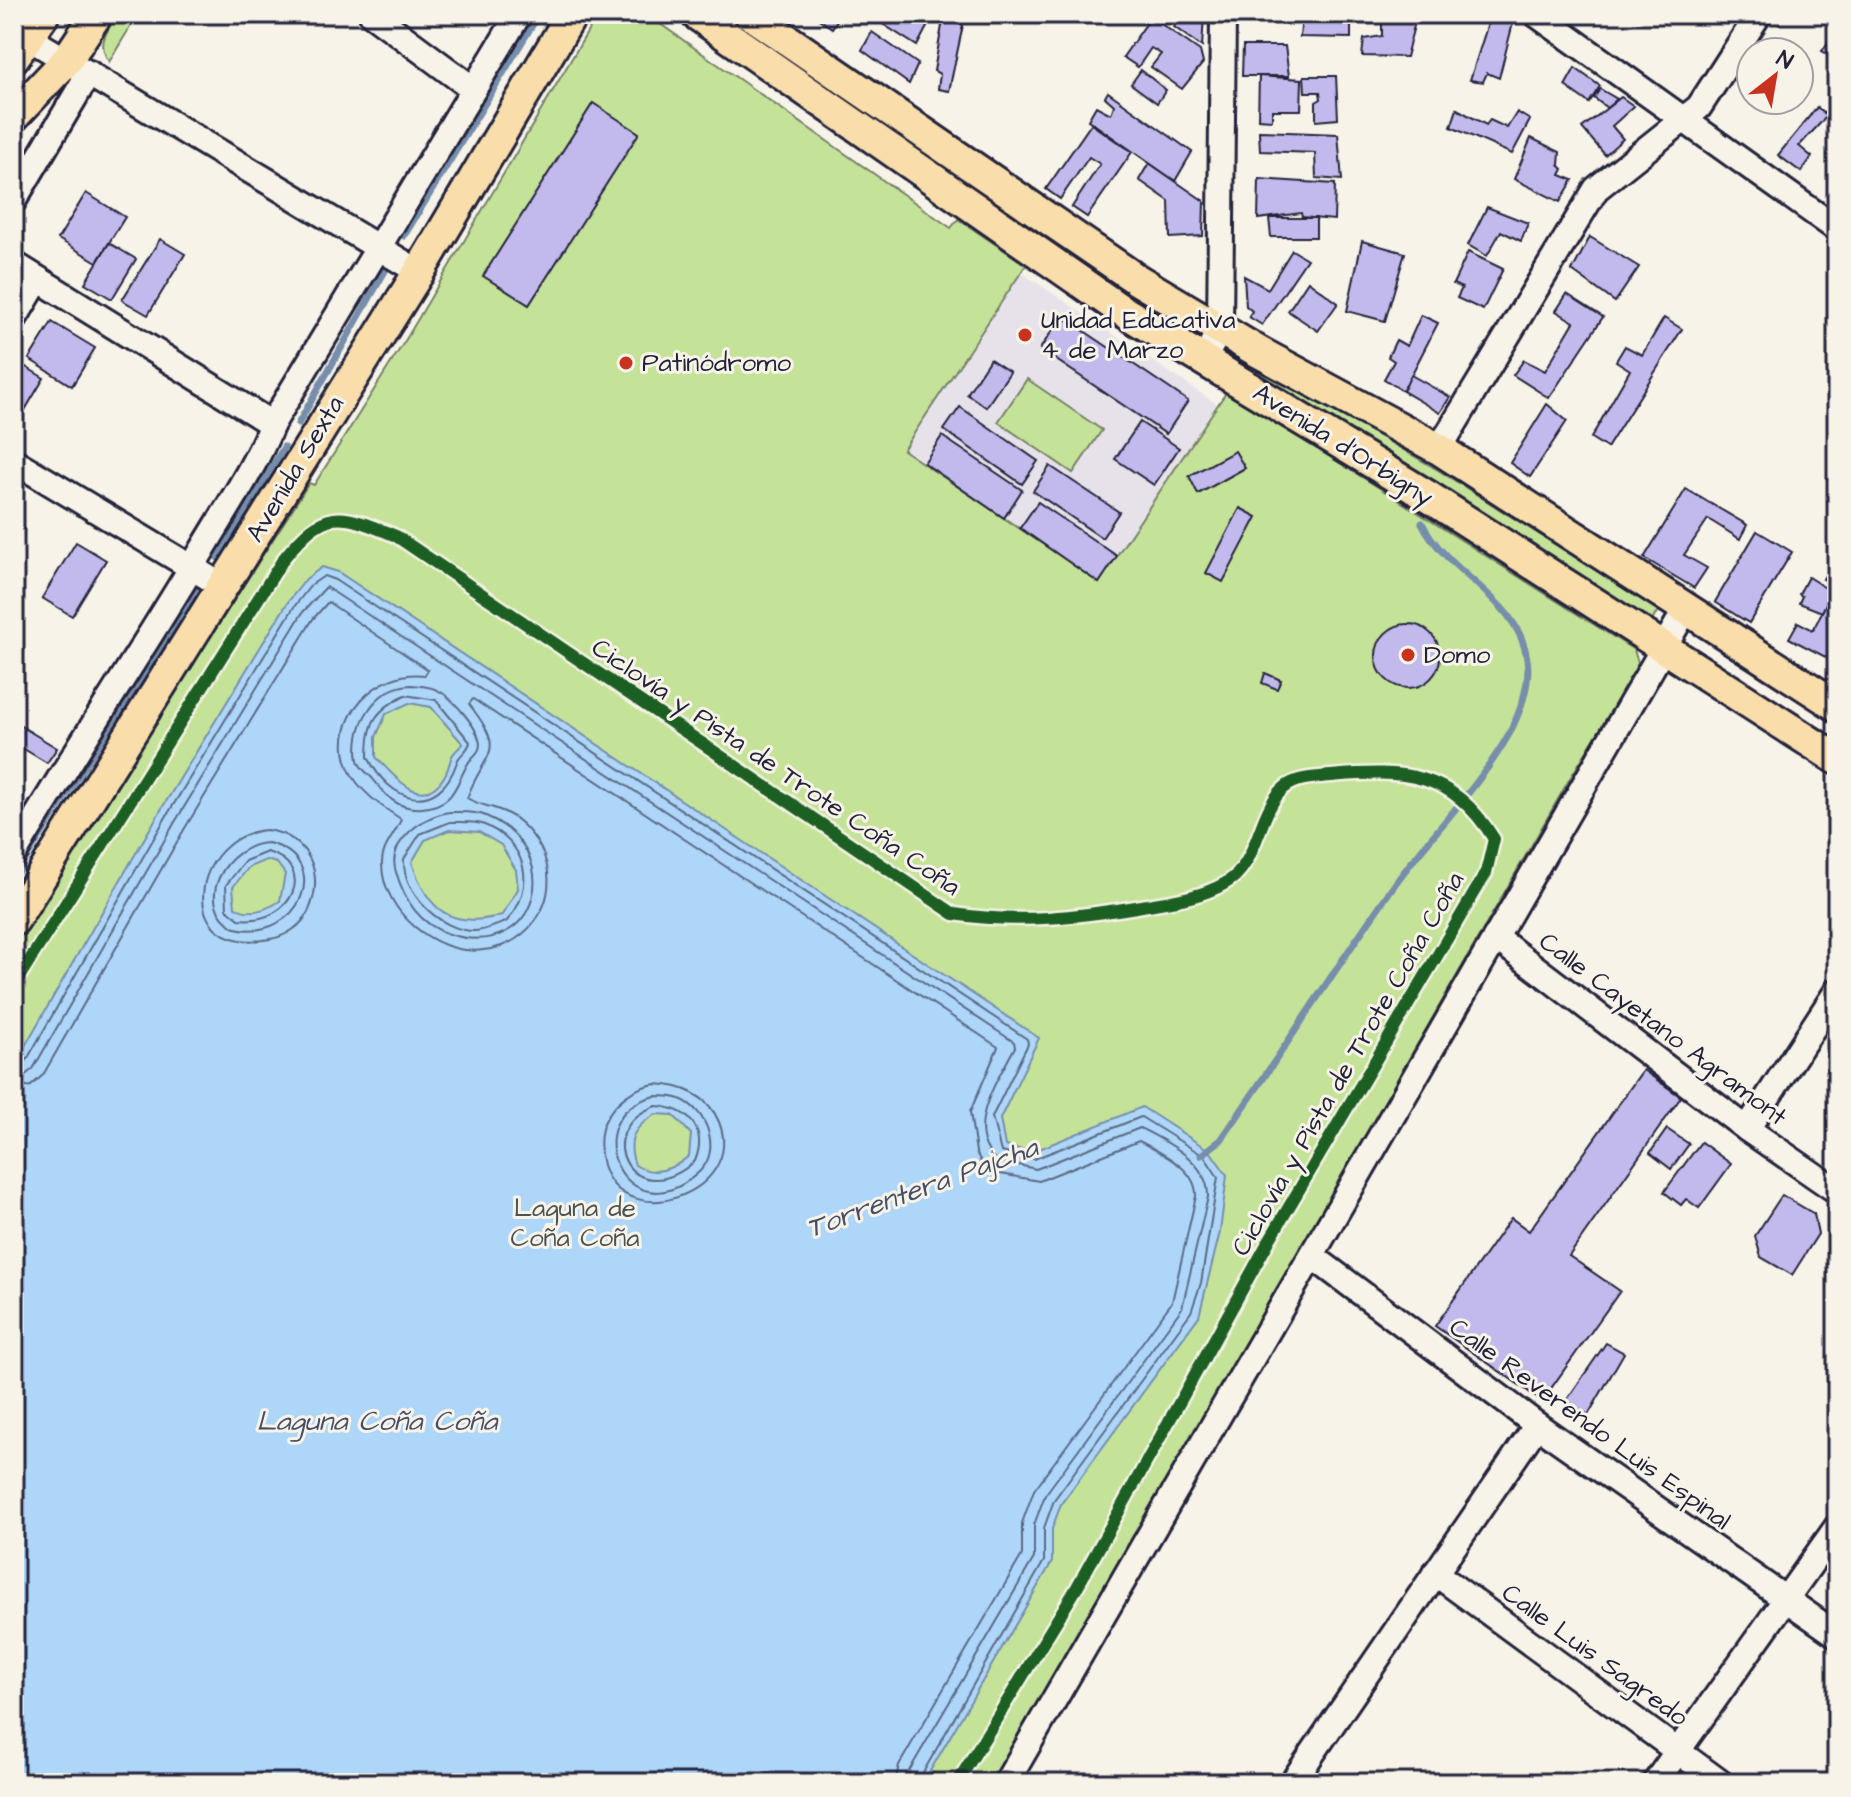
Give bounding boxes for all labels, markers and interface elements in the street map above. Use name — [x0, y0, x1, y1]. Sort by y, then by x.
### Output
north arrow — [1735, 36, 1815, 116]
text: N — [1771, 43, 1799, 77]
place label: Unidad Educativa 4 de Marzo — [1041, 302, 1236, 368]
marker: Unidad Educativa 4 de Marzo — [1016, 326, 1034, 344]
place label: Patinódromo — [642, 345, 791, 381]
marker: Patinódromo — [617, 354, 635, 372]
street label: Avenida d'Orbigny — [1245, 375, 1440, 517]
street label: Avenida Sexta — [237, 389, 353, 549]
street label: Ciclovía y Pista de Trote Coña Coña — [583, 630, 968, 906]
place label: Domo — [1424, 637, 1491, 673]
marker: Domo — [1399, 646, 1417, 664]
street label: Ciclovía y Pista de Trote Coña Coña — [1223, 865, 1475, 1264]
street label: Calle Cayetano Agramont — [1530, 924, 1795, 1136]
water label: Torrentera Pajcha — [801, 1127, 1045, 1248]
park label: Laguna de Coña Coña — [511, 1190, 639, 1256]
street label: Calle Reverendo Luis Espinal — [1442, 1310, 1738, 1538]
water label: Laguna Coña Coña — [257, 1402, 499, 1442]
street label: Calle Luis Sagredo — [1493, 1575, 1696, 1737]

